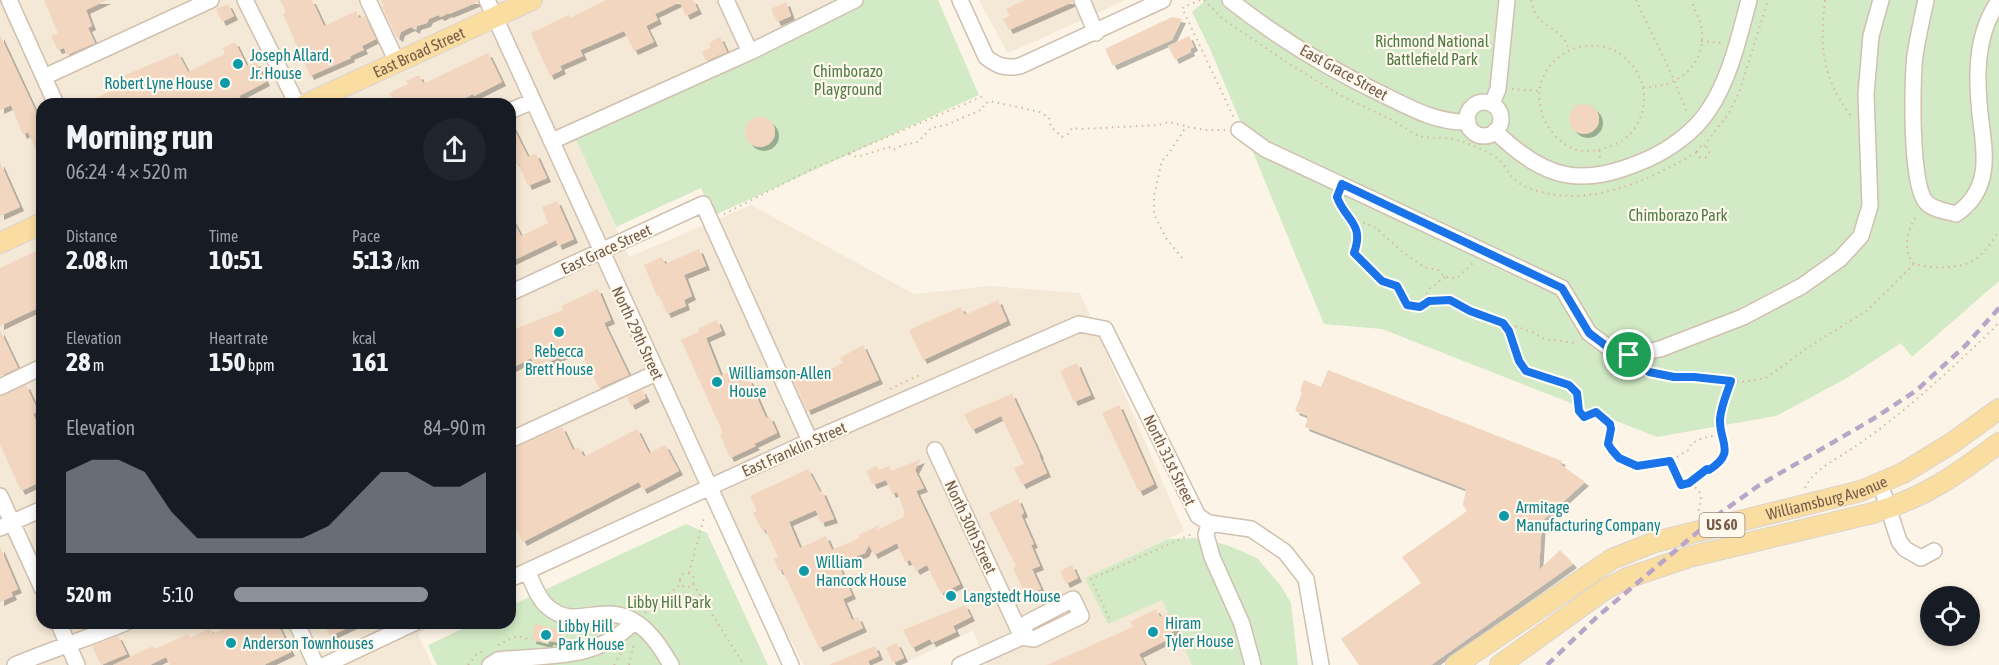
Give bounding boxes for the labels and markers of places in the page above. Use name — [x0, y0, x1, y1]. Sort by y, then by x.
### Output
place label: Joseph Allard, Jr. House — [250, 46, 332, 82]
marker: Joseph Allard, Jr. House — [231, 57, 245, 71]
place label: Robert Lyne House — [104, 74, 213, 93]
marker: Robert Lyne House — [218, 76, 232, 90]
marker: Rebecca Brett House — [552, 325, 566, 339]
pin — [1603, 329, 1654, 380]
place label: Rebecca Brett House — [525, 342, 593, 378]
place label: Williamson-Allen House — [729, 364, 832, 400]
marker: Williamson-Allen House — [710, 375, 724, 389]
place label: Armitage Manufacturing Company — [1516, 498, 1661, 535]
marker: Armitage Manufacturing Company — [1497, 509, 1511, 523]
place label: William Hancock House — [816, 553, 907, 589]
marker: William Hancock House — [797, 564, 811, 578]
place label: Langstedt House — [963, 587, 1060, 606]
marker: Langstedt House — [944, 589, 958, 603]
place label: Hiram Tyler House — [1165, 614, 1234, 651]
place label: Libby Hill Park House — [558, 617, 624, 653]
marker: Hiram Tyler House — [1146, 625, 1160, 639]
marker: Libby Hill Park House — [539, 628, 553, 642]
place label: Anderson Townhouses — [243, 634, 374, 652]
marker: Anderson Townhouses — [224, 636, 238, 650]

